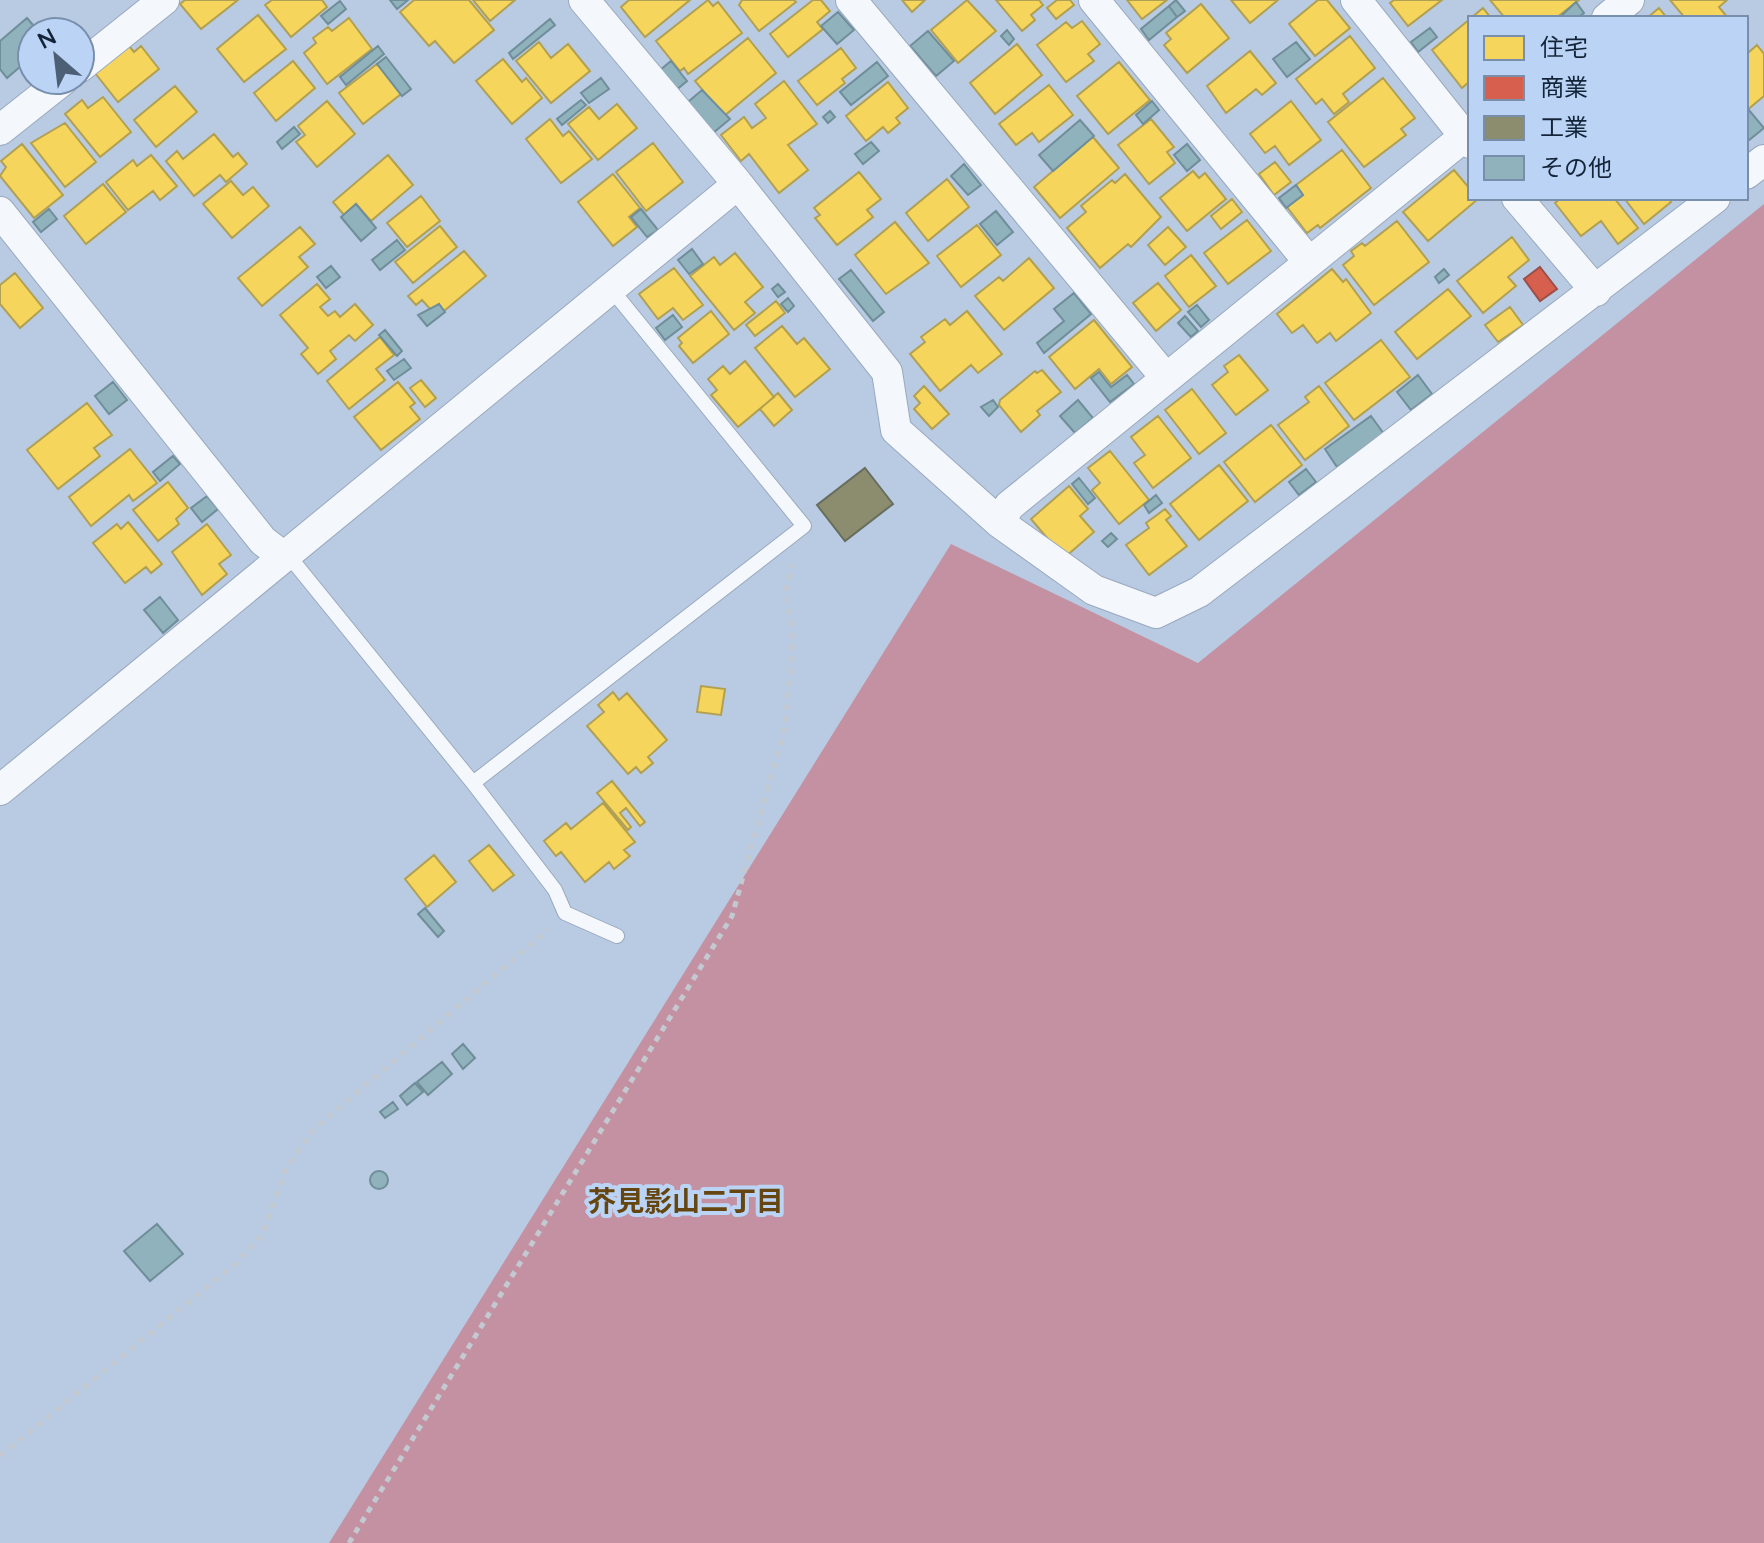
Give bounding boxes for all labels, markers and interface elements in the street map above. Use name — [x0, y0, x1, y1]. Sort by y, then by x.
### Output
north arrow — [16, 16, 96, 96]
legend — [1468, 16, 1748, 200]
text: N — [33, 22, 60, 54]
text: 住宅 — [1540, 32, 1588, 61]
text: 商業 — [1540, 72, 1588, 101]
text: 工業 — [1540, 112, 1588, 141]
text: その他 — [1540, 152, 1612, 181]
district label: 芥見影山二丁目 — [588, 1183, 784, 1217]

